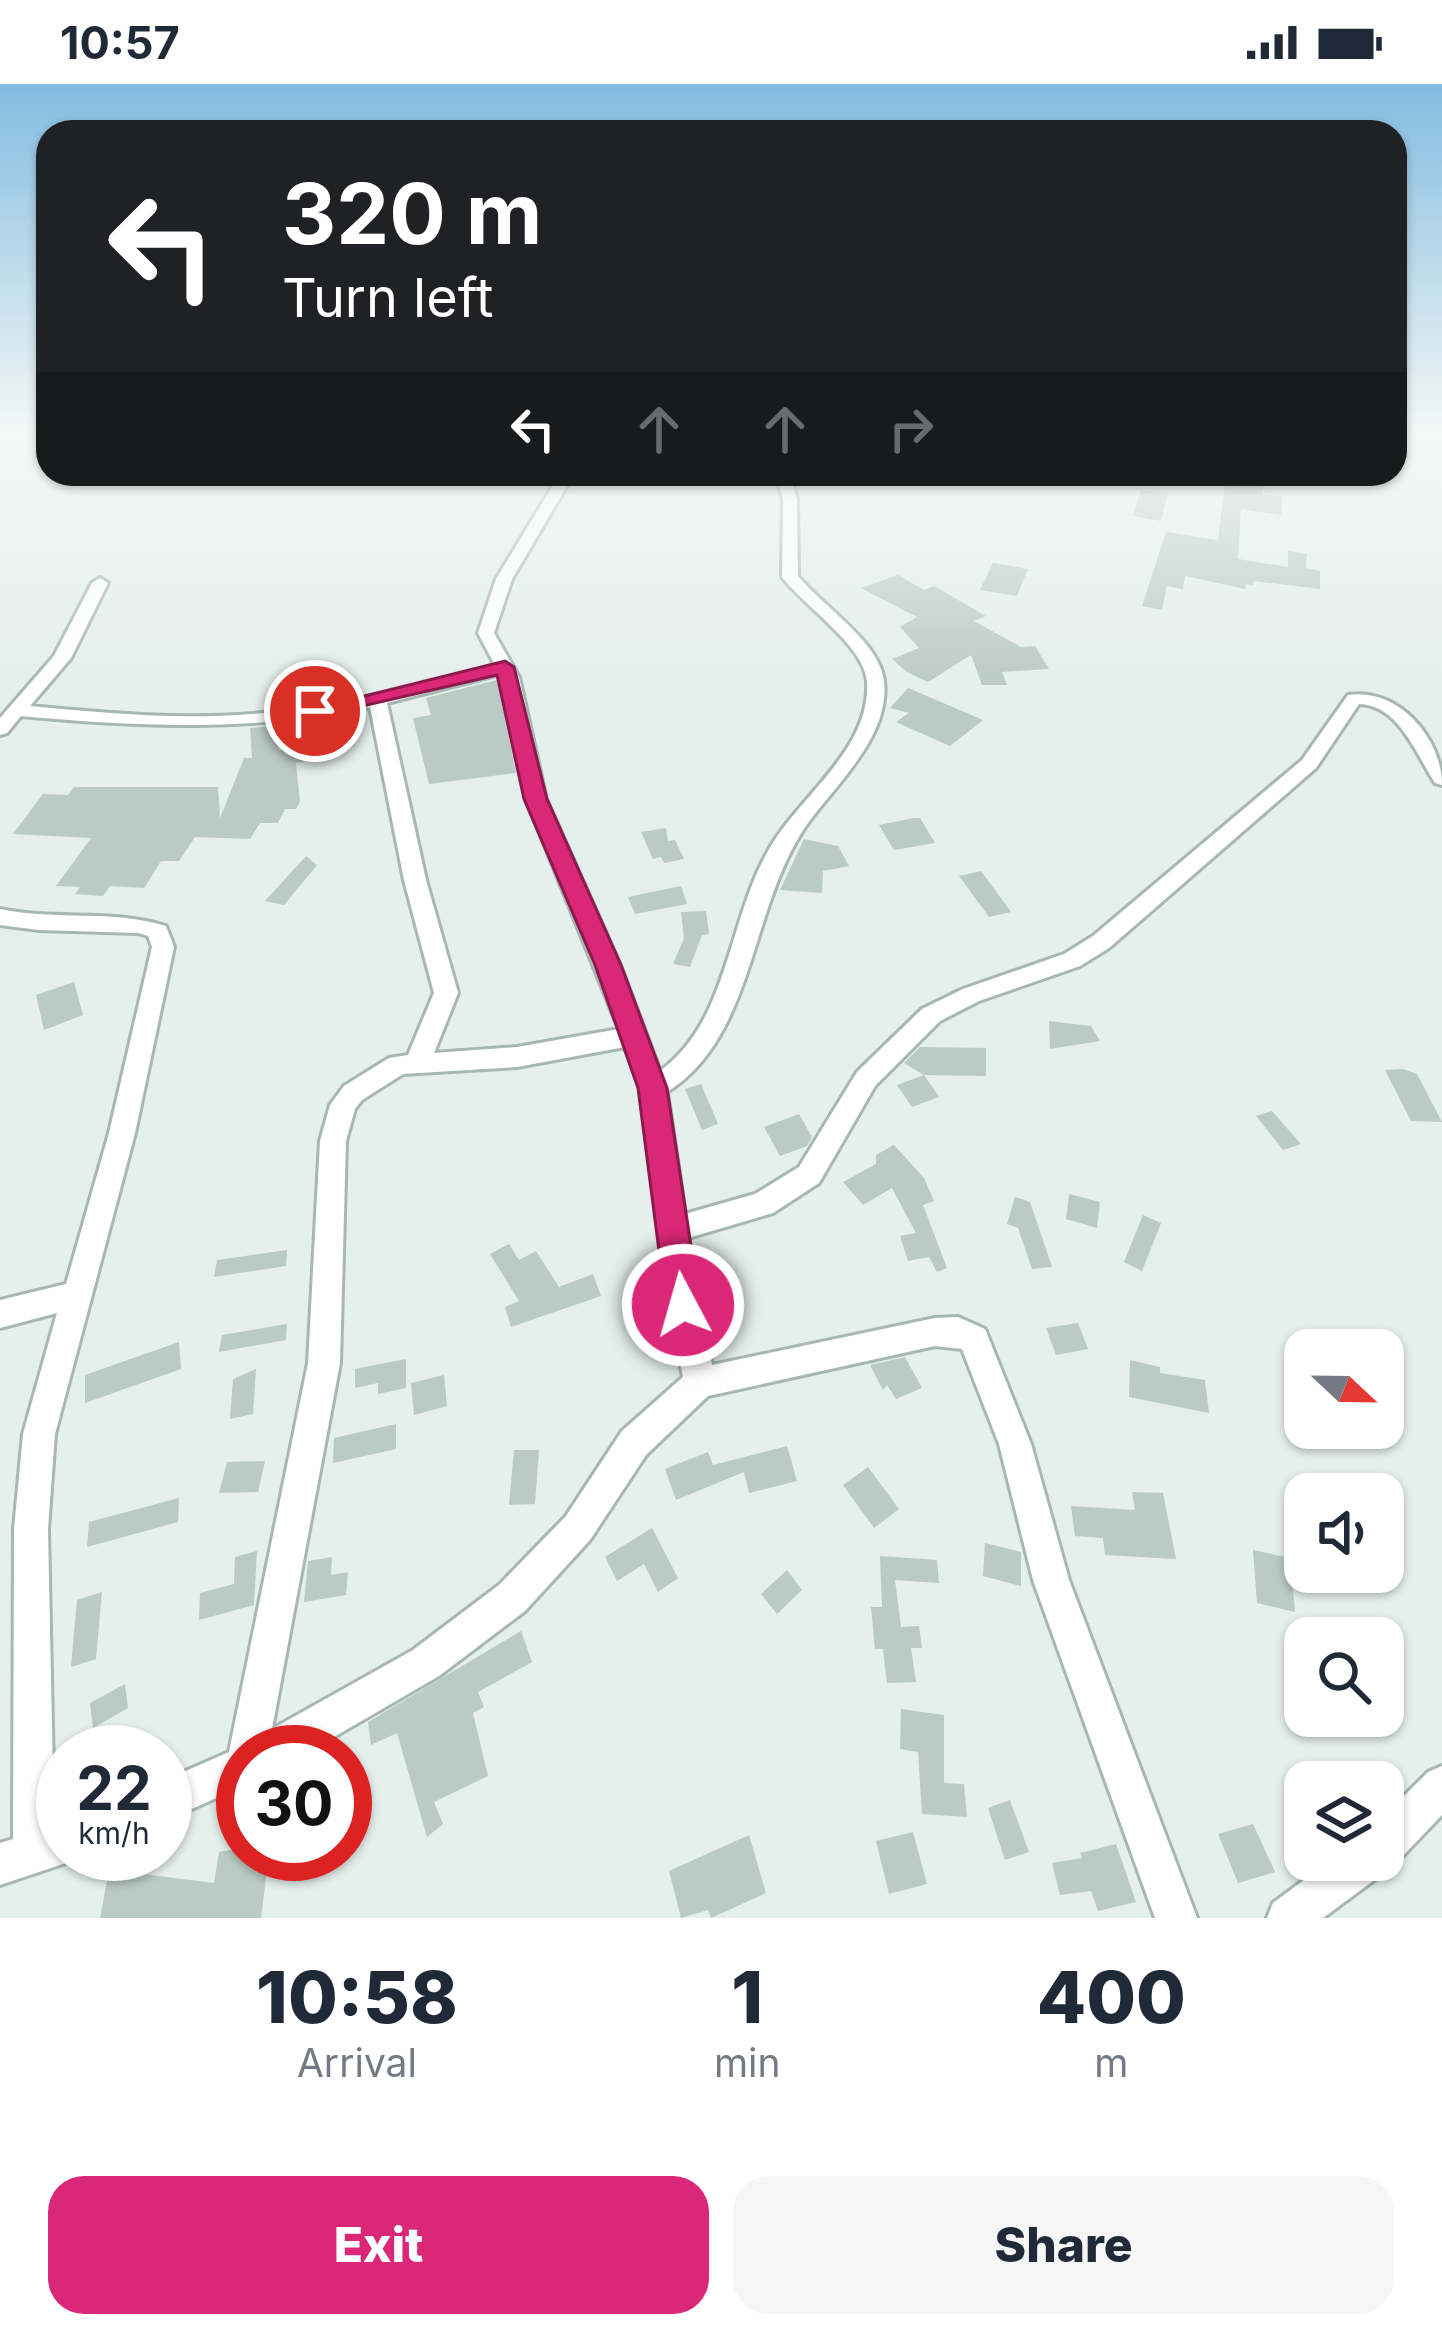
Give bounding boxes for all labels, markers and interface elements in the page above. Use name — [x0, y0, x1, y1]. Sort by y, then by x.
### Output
text: 10:57 — [60, 15, 180, 70]
text: 320 m — [282, 163, 542, 264]
icon: left — [84, 168, 240, 324]
text: Turn left — [282, 265, 493, 330]
icon: left — [500, 396, 566, 462]
icon: ahead — [626, 396, 692, 462]
icon: ahead — [752, 396, 818, 462]
icon: right — [878, 396, 944, 462]
pin — [264, 660, 366, 762]
icon: arrive — [282, 678, 348, 744]
position arrow — [620, 1242, 746, 1368]
north arrow — [1284, 1329, 1404, 1449]
map controls — [1284, 1329, 1404, 1881]
button: sound — [1284, 1473, 1404, 1593]
button: search — [1284, 1617, 1404, 1737]
speed limit sign: 30 — [216, 1725, 372, 1881]
text: 22 — [76, 1752, 152, 1824]
button: layers — [1284, 1761, 1404, 1881]
text: km/h — [78, 1815, 150, 1851]
text: 10:58 — [256, 1953, 458, 2040]
text: 1 — [731, 1953, 763, 2040]
text: 400 — [1037, 1953, 1186, 2040]
text: Arrival — [297, 2039, 417, 2086]
text: min — [714, 2039, 781, 2086]
text: m — [1094, 2039, 1128, 2086]
button: Exit — [48, 2176, 709, 2314]
button: Share — [733, 2176, 1394, 2314]

